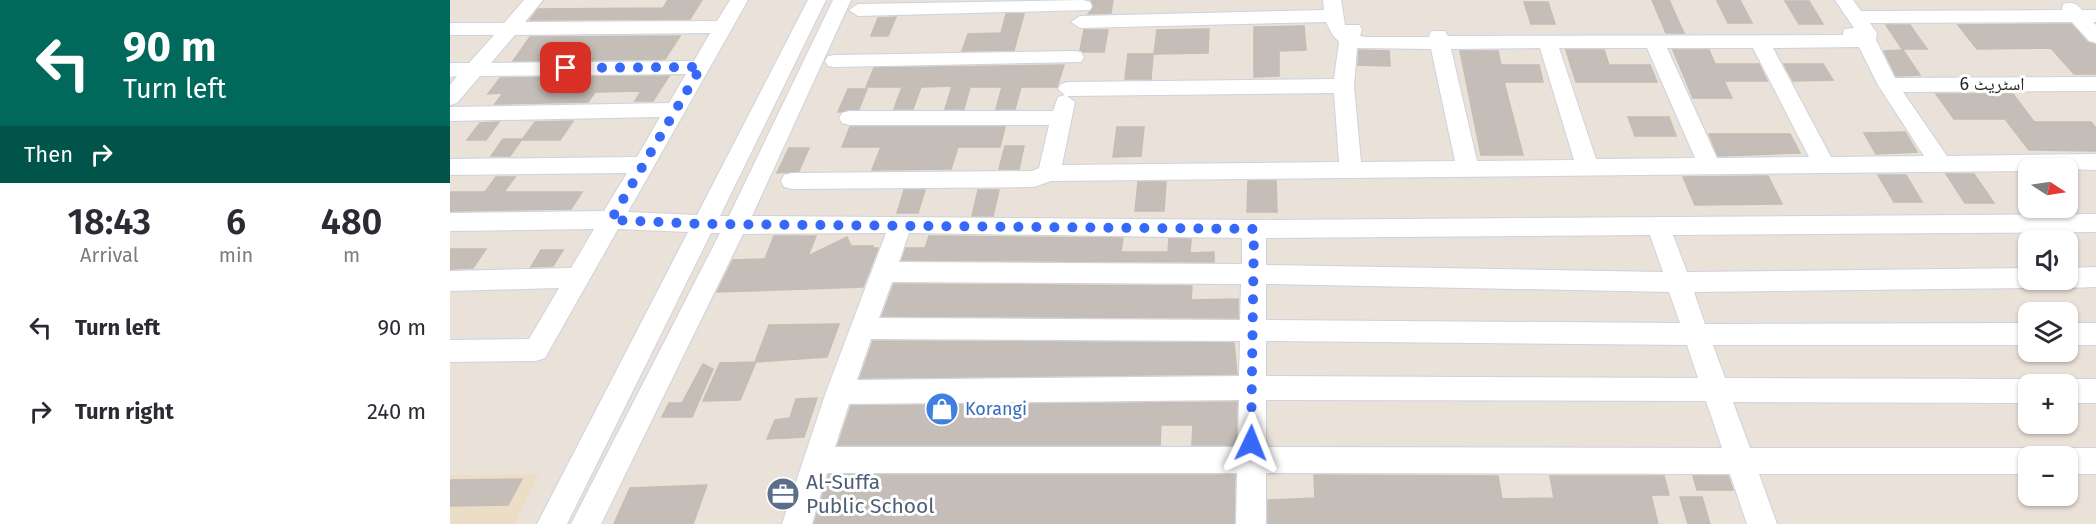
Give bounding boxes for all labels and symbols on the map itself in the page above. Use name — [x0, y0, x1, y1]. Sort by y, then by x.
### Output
pin — [540, 42, 591, 93]
street label: اسٹریٹ 6 — [1959, 73, 2025, 95]
north arrow — [2018, 158, 2078, 218]
shop icon: Korangi — [924, 391, 960, 427]
place label: Korangi — [965, 398, 1027, 420]
position arrow — [1219, 411, 1283, 475]
place label: Al-Suffa Public School — [806, 469, 934, 519]
office icon: Al-Suffa Public School — [765, 476, 801, 512]

